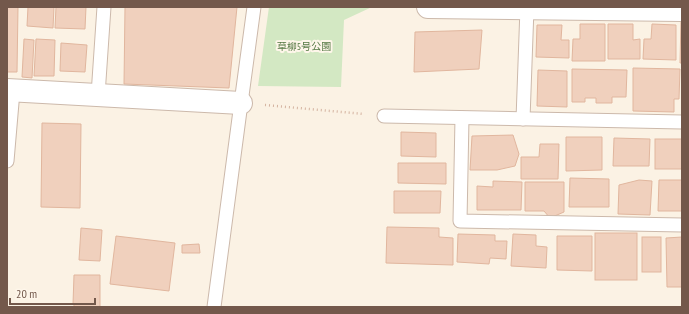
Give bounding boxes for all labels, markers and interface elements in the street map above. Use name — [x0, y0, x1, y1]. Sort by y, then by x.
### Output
park label: 草柳5号公園 — [277, 40, 331, 53]
scale bar — [10, 280, 95, 306]
text: 20 m — [16, 286, 37, 301]

